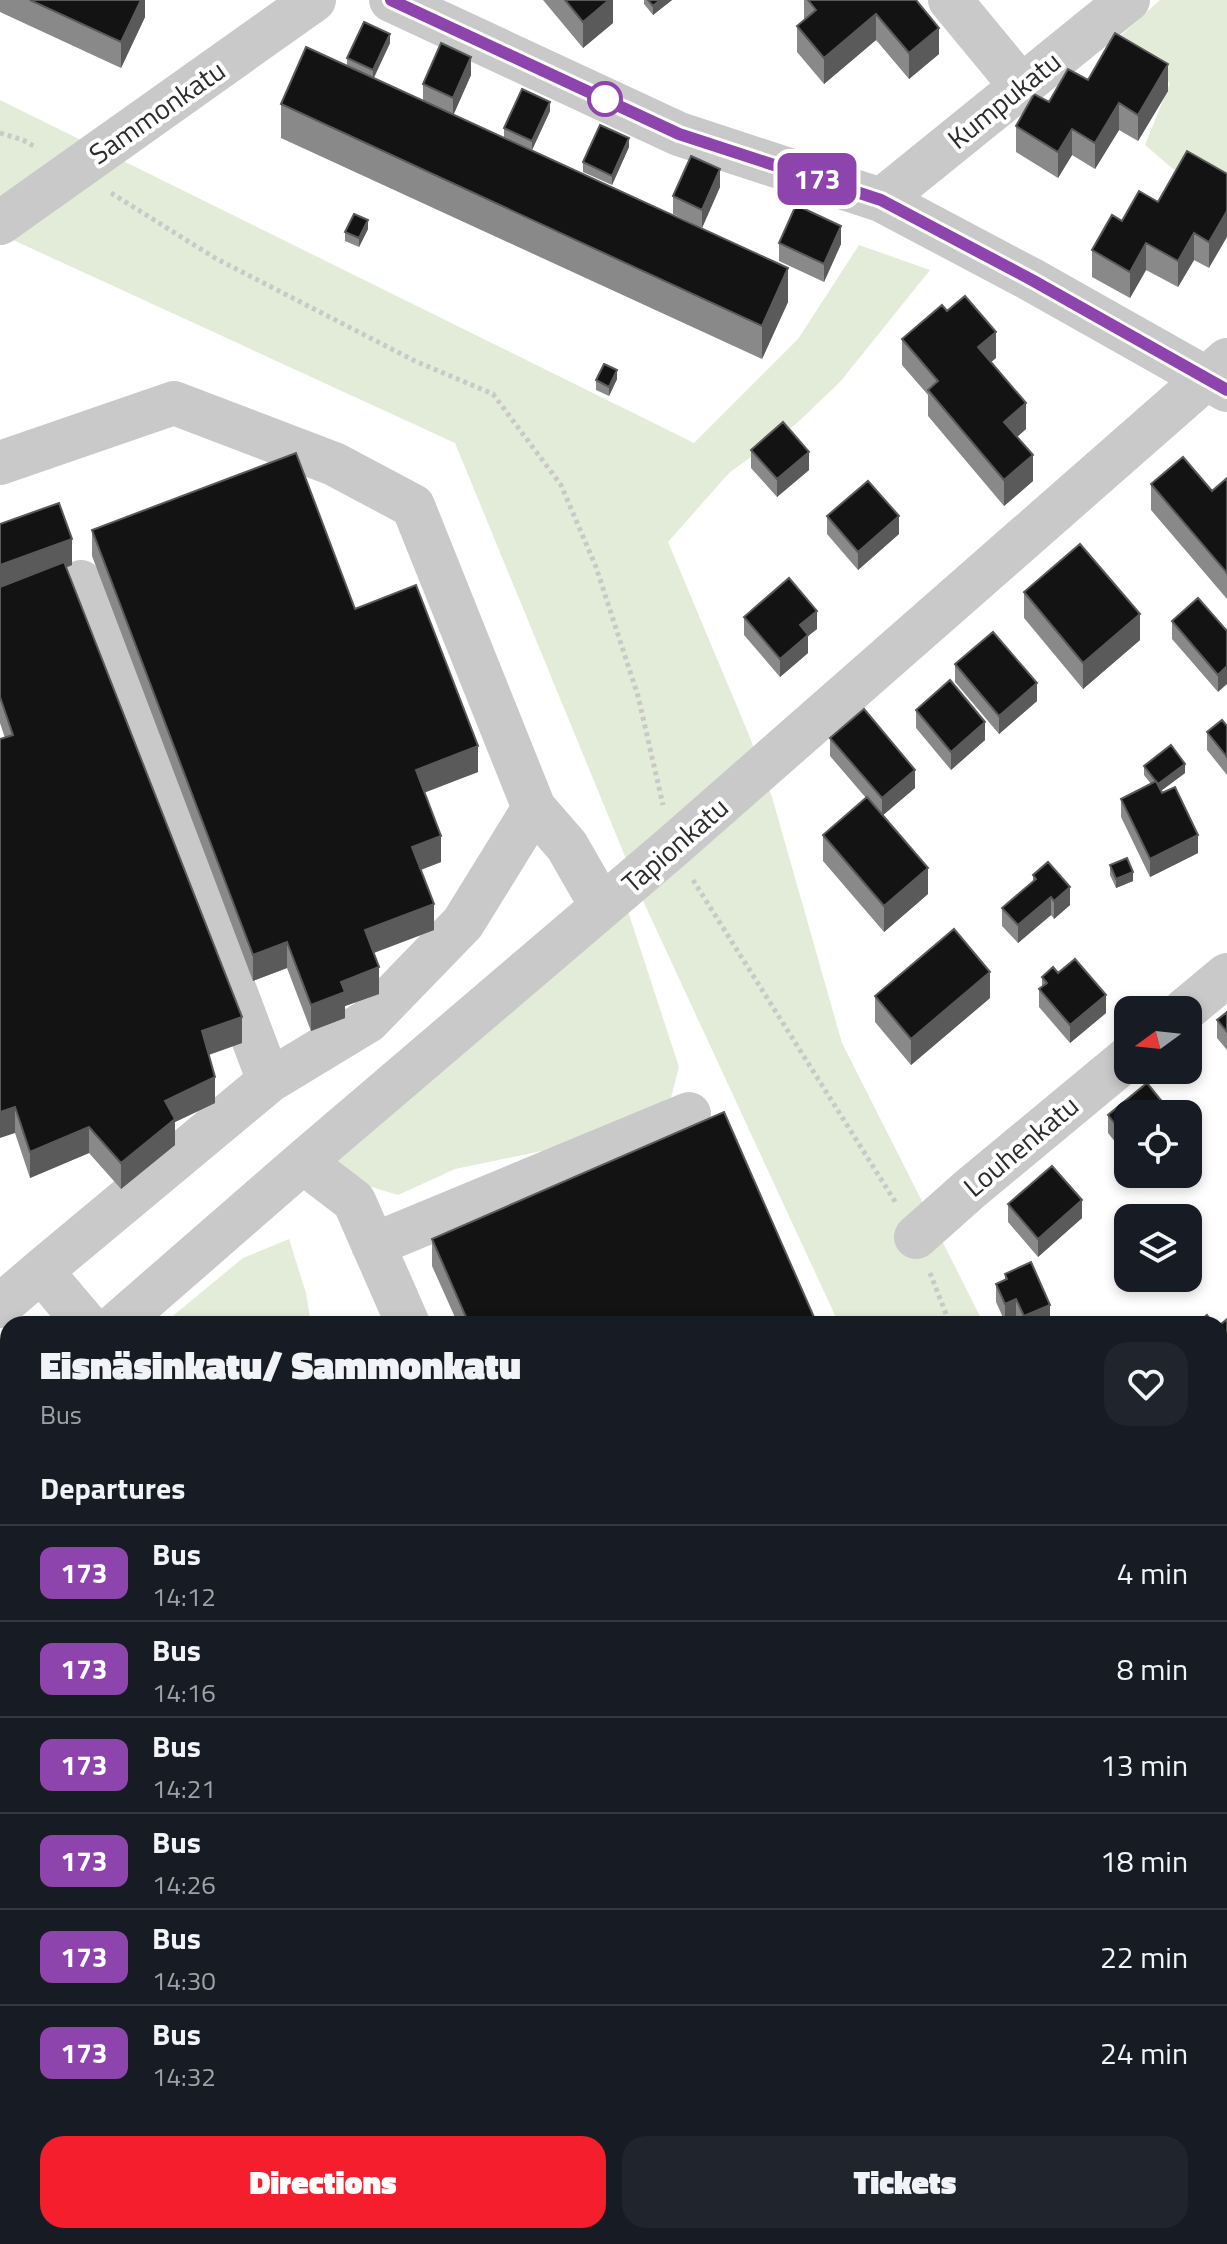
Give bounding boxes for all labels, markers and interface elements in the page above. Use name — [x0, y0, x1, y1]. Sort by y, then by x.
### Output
street label: Kumpukatu — [937, 40, 1070, 159]
street label: Sammonkatu — [80, 49, 234, 174]
unlabelled marker — [588, 82, 622, 116]
line badge: 173 — [771, 153, 863, 205]
text: 173 — [793, 157, 841, 200]
street label: Tapionkatu — [612, 786, 737, 903]
north arrow — [1114, 996, 1202, 1084]
map controls — [1114, 996, 1202, 1292]
street label: Louhenkatu — [954, 1084, 1088, 1207]
button: locate — [1114, 1100, 1202, 1188]
button: layers — [1114, 1204, 1202, 1292]
text: Eisnäsinkatu/ Sammonkatu — [40, 1336, 521, 1394]
button: heart — [1104, 1342, 1188, 1426]
text: Bus — [40, 1395, 82, 1434]
text: Departures — [40, 1465, 185, 1511]
text: Bus — [152, 1531, 201, 1577]
text: 4 min — [1117, 1550, 1188, 1596]
text: 173 — [60, 1551, 108, 1594]
text: 14:12 — [152, 1577, 216, 1616]
text: Bus — [152, 1627, 201, 1673]
text: 8 min — [1117, 1646, 1188, 1692]
text: 173 — [60, 1647, 108, 1690]
text: 14:16 — [152, 1673, 216, 1712]
text: Bus — [152, 1723, 201, 1769]
text: 13 min — [1100, 1742, 1188, 1788]
text: 173 — [60, 1743, 108, 1786]
text: 14:21 — [152, 1769, 216, 1808]
text: Bus — [152, 1819, 201, 1865]
text: 18 min — [1100, 1838, 1188, 1884]
text: 173 — [60, 1839, 108, 1882]
text: 14:26 — [152, 1865, 216, 1904]
text: Bus — [152, 1915, 201, 1961]
text: 22 min — [1100, 1934, 1188, 1980]
text: 173 — [60, 1935, 108, 1978]
text: 14:30 — [152, 1961, 216, 2000]
text: Bus — [152, 2011, 201, 2057]
text: 24 min — [1100, 2030, 1188, 2076]
text: 173 — [60, 2031, 108, 2074]
text: 14:32 — [152, 2057, 216, 2096]
button: Directions — [40, 2136, 606, 2228]
button: Tickets — [622, 2136, 1188, 2228]

